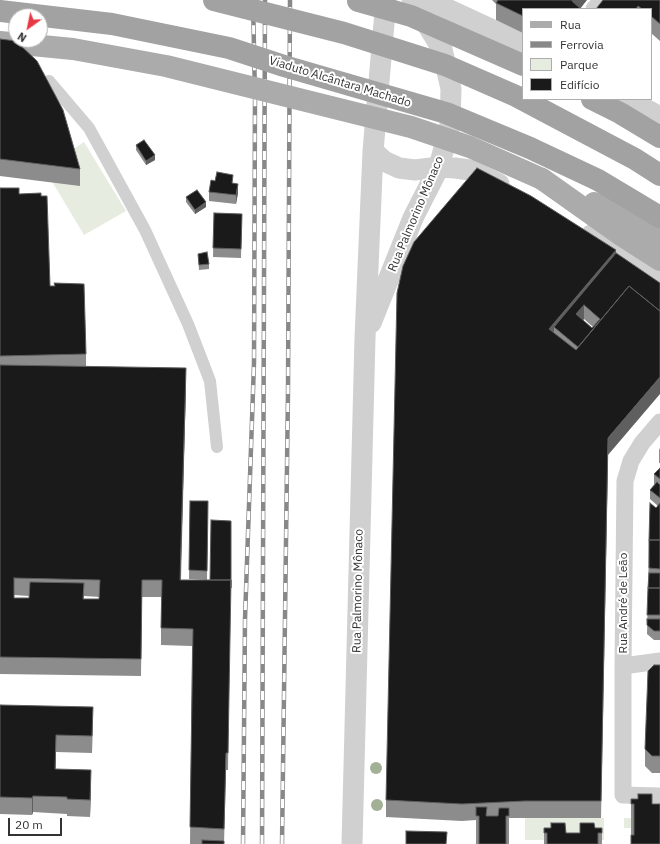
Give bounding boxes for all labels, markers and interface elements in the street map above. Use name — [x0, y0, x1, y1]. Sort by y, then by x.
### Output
north arrow — [8, 8, 48, 48]
legend — [522, 8, 652, 100]
text: Rua — [560, 17, 581, 32]
text: N — [15, 29, 29, 45]
text: Ferrovia — [560, 37, 604, 52]
street label: Viaduto Alcântara Machado — [267, 54, 413, 110]
text: Parque — [560, 57, 598, 72]
text: Edifício — [560, 77, 599, 92]
street label: Rua Palmorino Mônaco — [385, 154, 447, 274]
street label: Rua Palmorino Mônaco — [350, 529, 366, 653]
street label: Rua André de Leão — [617, 553, 631, 653]
scale bar — [10, 810, 64, 836]
text: 20 m — [15, 817, 43, 832]

